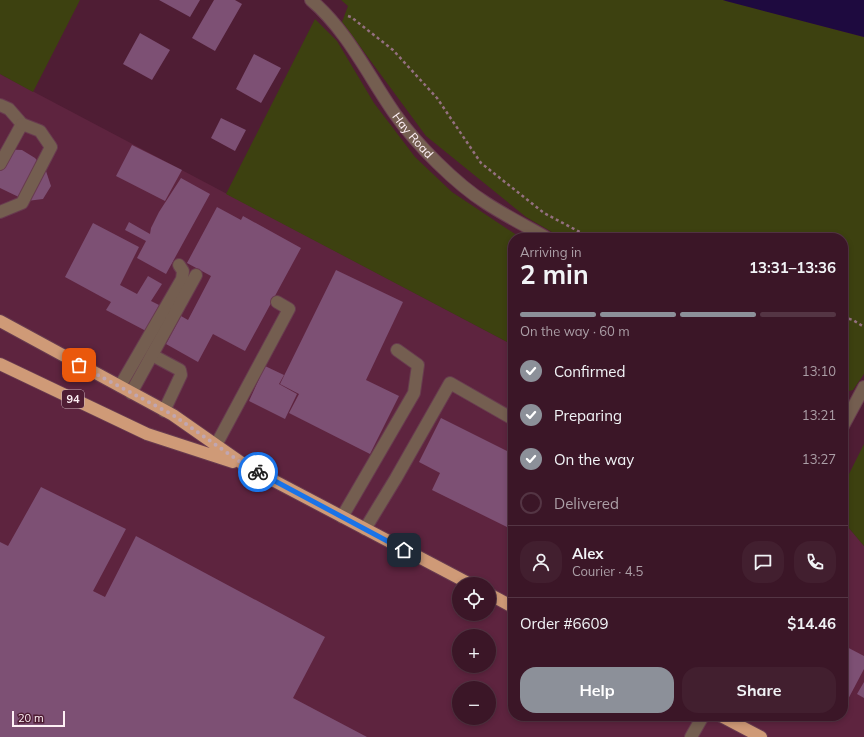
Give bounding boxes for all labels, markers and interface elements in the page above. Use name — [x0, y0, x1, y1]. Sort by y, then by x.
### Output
street label: Hay Road — [389, 109, 437, 161]
text: Arriving in — [520, 244, 582, 260]
text: 2 min — [520, 258, 589, 291]
text: 13:31–13:36 — [749, 258, 836, 277]
text: On the way · 60 m — [520, 323, 630, 339]
pin — [62, 348, 96, 382]
icon: bag — [68, 354, 90, 376]
icon: check — [520, 360, 542, 382]
text: Confirmed — [554, 362, 625, 381]
text: 13:10 — [802, 363, 836, 379]
road number: 94 — [62, 390, 84, 408]
icon: check — [520, 404, 542, 426]
text: Preparing — [554, 406, 622, 425]
text: 13:21 — [802, 407, 836, 423]
icon: check — [520, 448, 542, 470]
text: On the way — [554, 450, 634, 469]
text: 13:27 — [802, 451, 836, 467]
courier — [238, 452, 278, 492]
icon: bike — [247, 461, 269, 483]
text: Delivered — [554, 494, 619, 513]
pin — [387, 533, 421, 567]
icon: home — [393, 539, 415, 561]
button: person — [520, 541, 562, 583]
button: chat — [742, 541, 784, 583]
button: phone — [794, 541, 836, 583]
text: Alex — [572, 544, 604, 563]
text: Courier · 4.5 — [572, 563, 643, 579]
map controls — [452, 577, 496, 725]
button: locate — [452, 577, 496, 621]
text: Order #6609 — [520, 614, 608, 633]
text: $14.46 — [787, 614, 836, 633]
button: + — [452, 629, 496, 673]
button: Help — [520, 667, 674, 713]
button: Share — [682, 667, 836, 713]
button: − — [452, 681, 496, 725]
scale bar — [12, 709, 65, 728]
text: 20 m — [18, 711, 44, 725]

